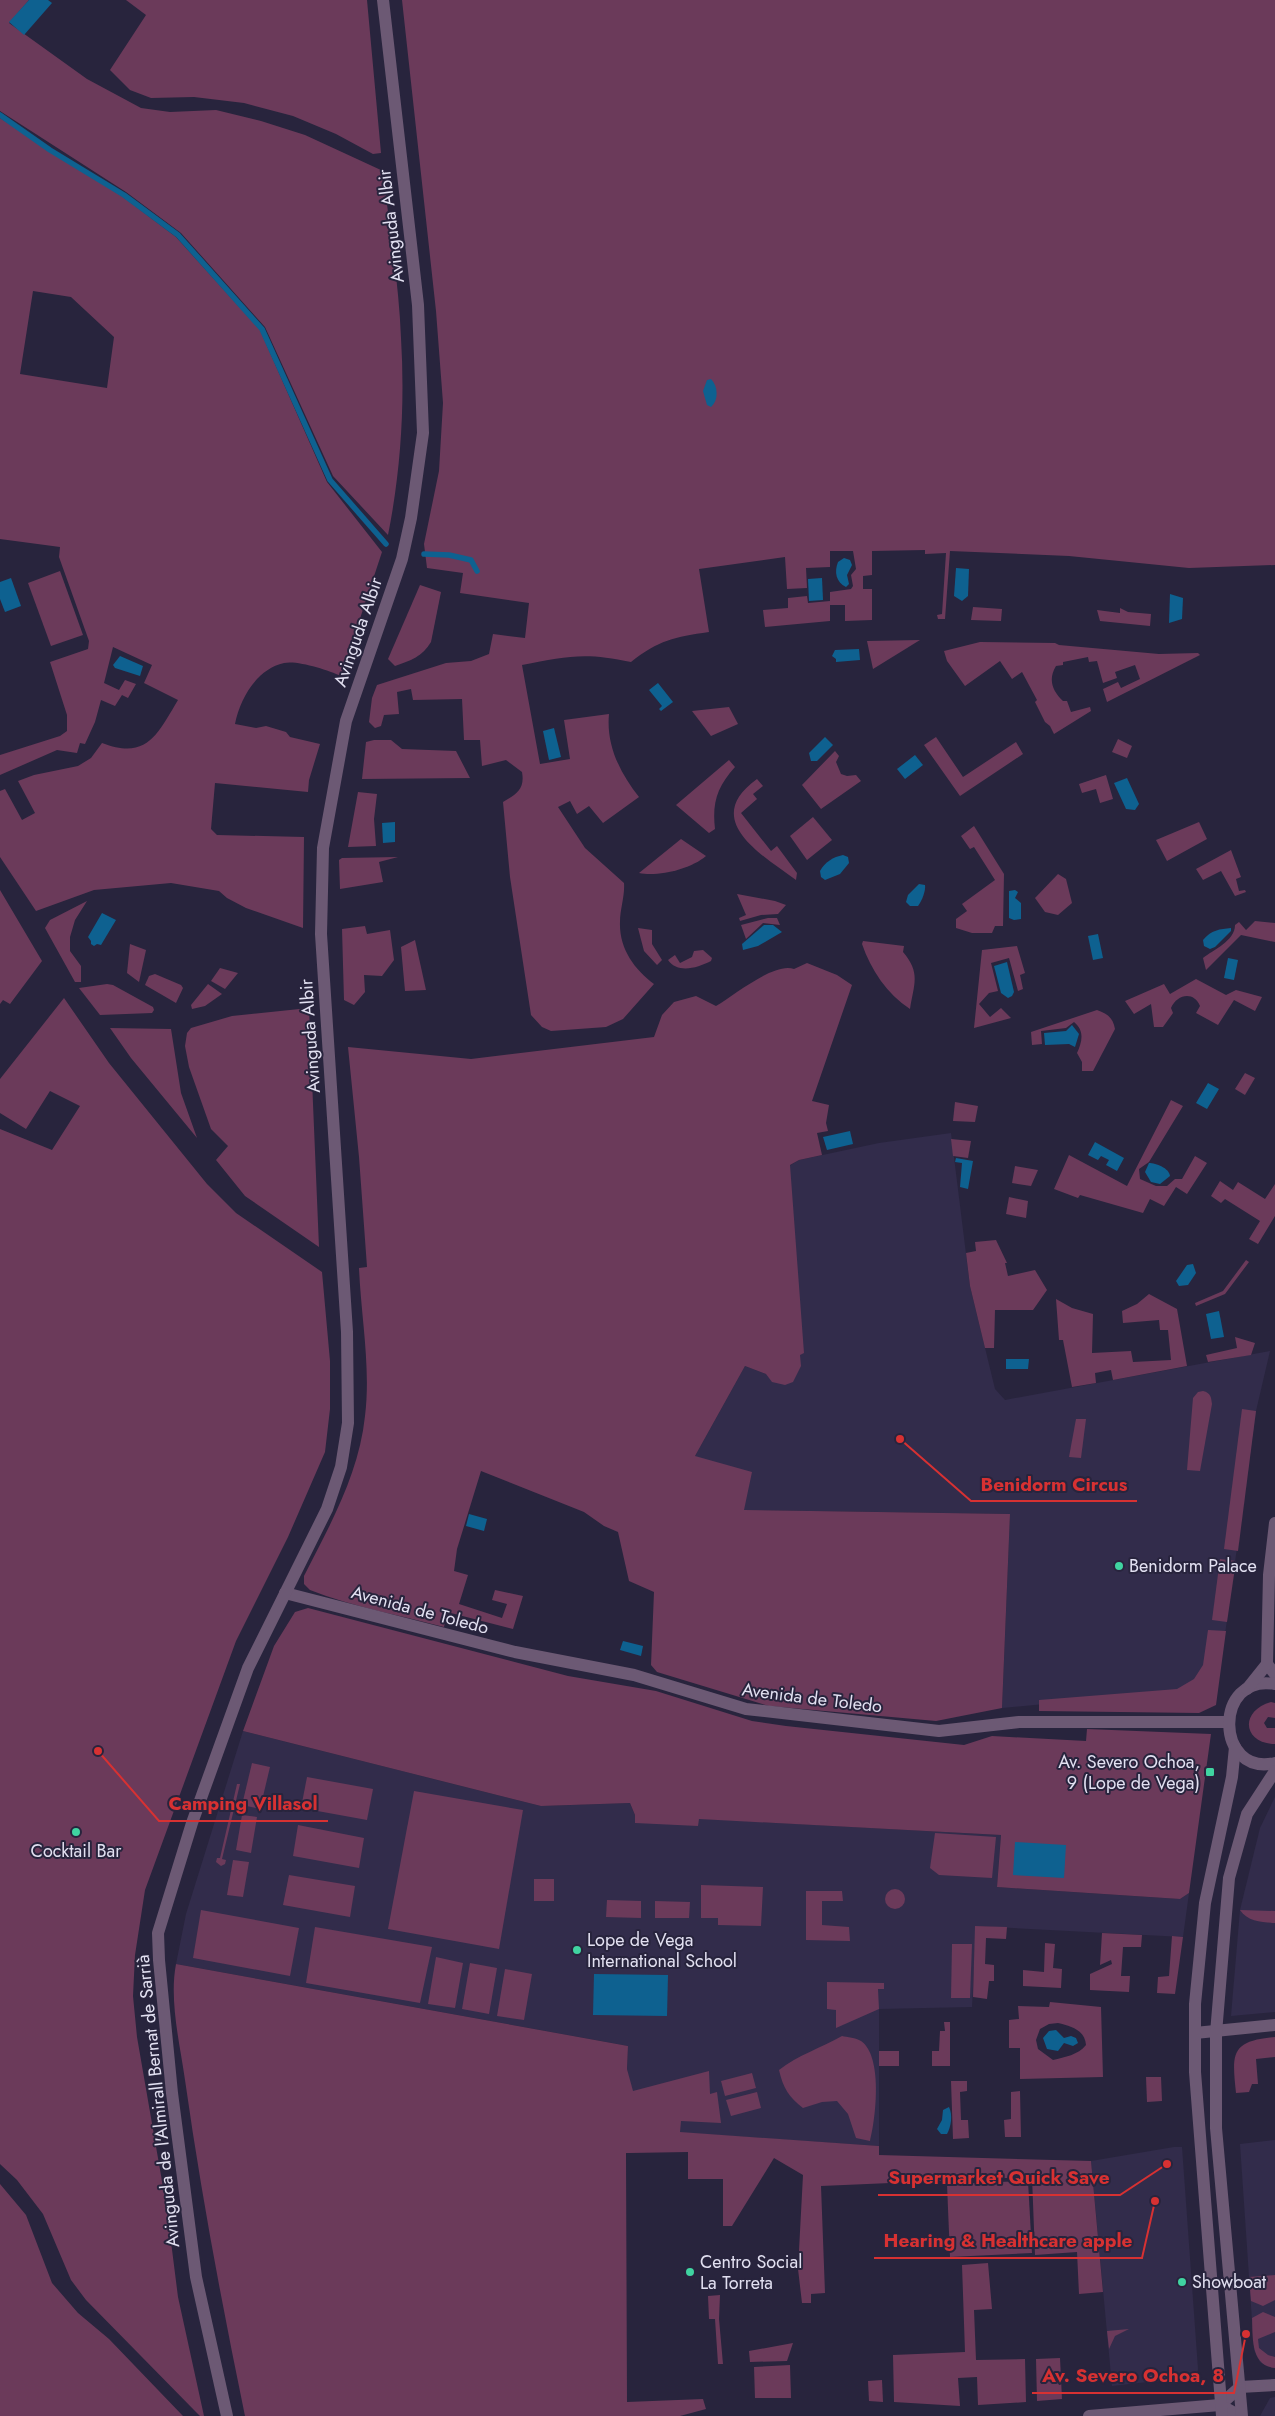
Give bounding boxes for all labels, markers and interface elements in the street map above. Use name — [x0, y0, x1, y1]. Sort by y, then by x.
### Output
street label: Avinguda Albir — [371, 167, 411, 284]
street label: Avinguda Albir — [327, 573, 389, 690]
street label: Avinguda Albir — [293, 977, 327, 1094]
callout: Benidorm Circus — [971, 1467, 1137, 1501]
text: Benidorm Circus — [981, 1471, 1128, 1498]
place label: Benidorm Palace — [1129, 1553, 1257, 1579]
marker: Benidorm Palace — [1113, 1560, 1125, 1572]
street label: Avenida de Toledo — [348, 1579, 492, 1641]
street label: Avenida de Toledo — [740, 1676, 884, 1720]
place label: Av. Severo Ochoa, 9 (Lope de Vega) — [1058, 1749, 1200, 1796]
marker: Av. Severo Ochoa, 9 (Lope de Vega) — [1204, 1766, 1216, 1778]
callout: Camping Villasol — [159, 1787, 328, 1821]
text: Camping Villasol — [168, 1790, 318, 1817]
marker: Cocktail Bar — [70, 1826, 82, 1838]
place label: Cocktail Bar — [31, 1838, 122, 1864]
place label: Lope de Vega International School — [587, 1927, 737, 1974]
marker: Lope de Vega International School — [571, 1944, 583, 1956]
street label: Avinguda de l'Almirall Bernat de Sarrià — [130, 1953, 186, 2249]
callout: Supermarket Quick Save — [878, 2161, 1120, 2195]
text: Supermarket Quick Save — [888, 2164, 1110, 2191]
callout: Hearing & Healthcare apple — [874, 2224, 1142, 2258]
text: Hearing & Healthcare apple — [884, 2227, 1133, 2254]
place label: Centro Social La Torreta — [700, 2249, 802, 2296]
marker: Centro Social La Torreta — [684, 2266, 696, 2278]
place label: Showboat — [1192, 2269, 1267, 2295]
marker: Showboat — [1176, 2276, 1188, 2288]
callout: Av. Severo Ochoa, 8 — [1032, 2359, 1234, 2393]
text: Av. Severo Ochoa, 8 — [1041, 2362, 1224, 2389]

